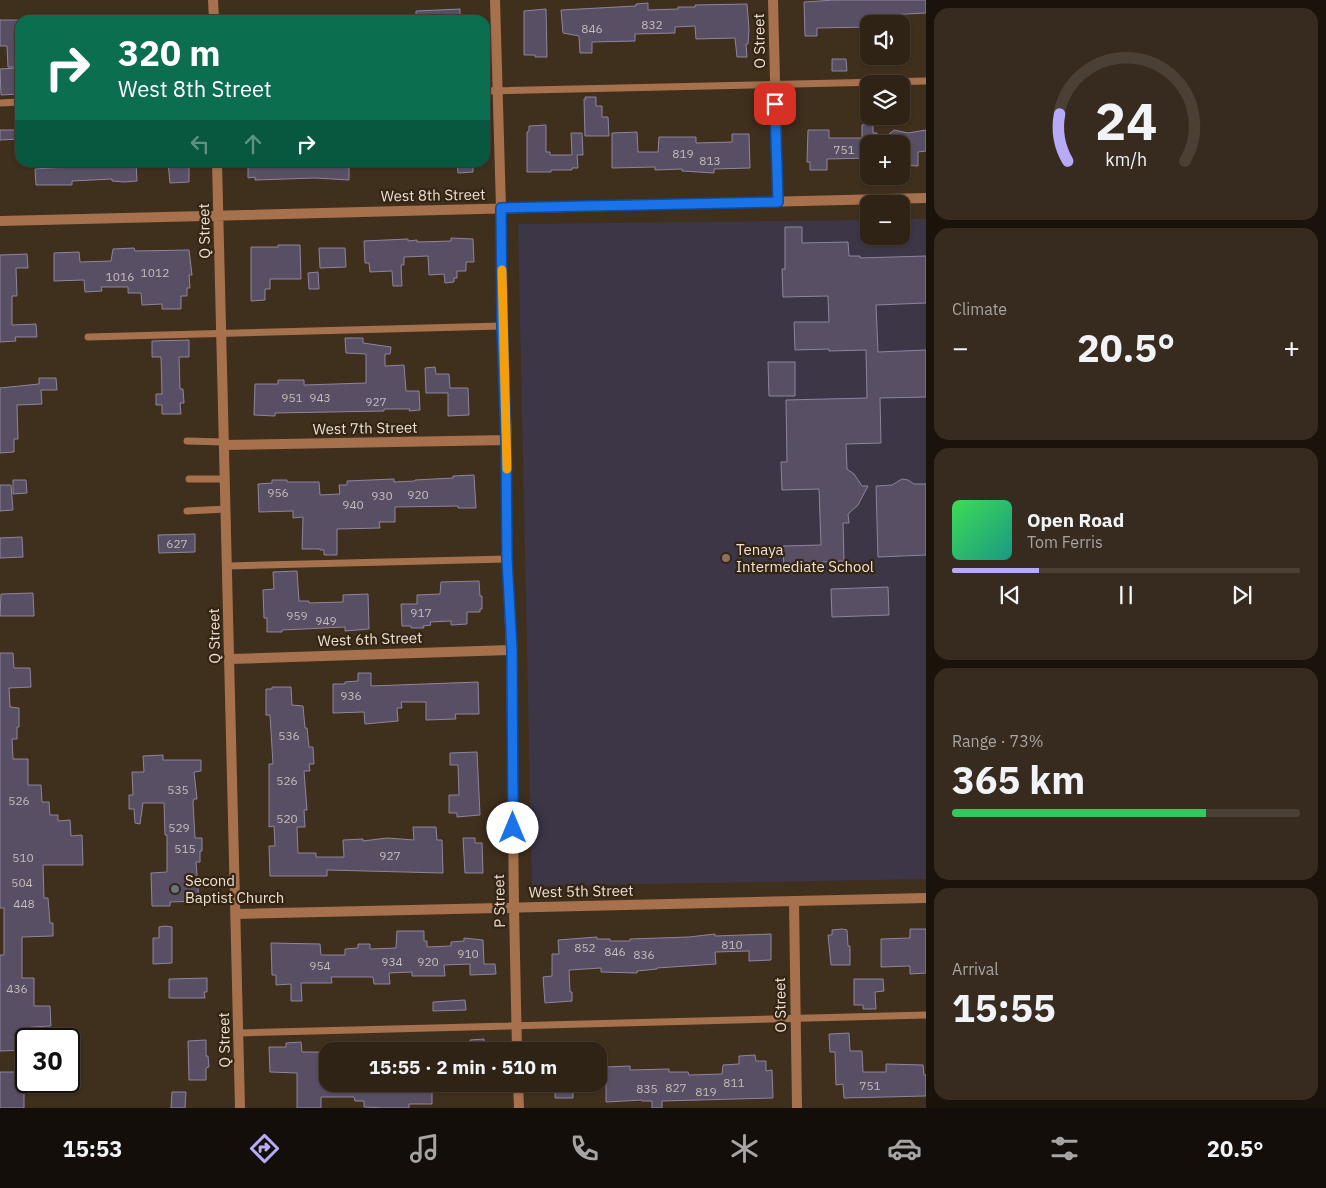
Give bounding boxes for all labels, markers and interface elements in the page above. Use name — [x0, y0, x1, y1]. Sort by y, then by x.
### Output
street label: O Street — [749, 13, 769, 69]
map controls — [860, 15, 910, 245]
button: sound — [860, 15, 910, 65]
house number: 832 — [641, 17, 663, 32]
house number: 846 — [581, 21, 603, 36]
text: 320 m — [118, 30, 221, 76]
icon: right — [35, 35, 100, 100]
text: West 8th Street — [118, 74, 272, 103]
button: layers — [860, 75, 910, 125]
pin — [754, 83, 796, 125]
text: 24 — [1095, 87, 1157, 154]
icon: arrive — [761, 90, 789, 118]
icon: left — [186, 130, 214, 158]
icon: ahead — [239, 130, 267, 158]
icon: right — [292, 130, 320, 158]
button: + — [860, 135, 910, 185]
house number: 751 — [833, 142, 855, 157]
house number: 819 — [672, 146, 694, 161]
text: km/h — [1105, 148, 1147, 171]
house number: 813 — [699, 153, 721, 168]
street label: West 8th Street — [380, 185, 486, 205]
button: − — [860, 195, 910, 245]
street label: Q Street — [194, 203, 214, 259]
house number: 1012 — [141, 265, 169, 280]
house number: 1016 — [106, 269, 134, 284]
text: Climate — [952, 299, 1007, 319]
text: 20.5° — [1077, 323, 1175, 372]
text: − — [952, 329, 969, 366]
text: + — [1283, 329, 1300, 366]
house number: 951 — [281, 390, 303, 405]
house number: 943 — [309, 390, 331, 405]
house number: 927 — [365, 394, 387, 409]
street label: West 7th Street — [312, 418, 418, 438]
house number: 956 — [267, 485, 289, 500]
house number: 920 — [407, 487, 429, 502]
house number: 930 — [371, 488, 393, 503]
house number: 940 — [342, 497, 364, 512]
text: Open Road — [1027, 508, 1124, 532]
text: Tom Ferris — [1027, 532, 1103, 552]
house number: 627 — [166, 536, 188, 551]
place label: Tenaya Intermediate School — [736, 540, 874, 576]
marker: Tenaya Intermediate School — [720, 552, 732, 564]
icon: previous — [996, 581, 1024, 609]
icon: pause — [1112, 581, 1140, 609]
icon: next — [1228, 581, 1256, 609]
house number: 917 — [410, 605, 432, 620]
street label: Q Street — [204, 608, 224, 664]
house number: 959 — [286, 608, 308, 623]
house number: 949 — [315, 613, 337, 628]
street label: West 6th Street — [317, 628, 423, 650]
house number: 936 — [340, 688, 362, 703]
house number: 536 — [278, 728, 300, 743]
text: Range · 73% — [952, 731, 1044, 751]
text: 365 km — [952, 755, 1085, 804]
house number: 526 — [276, 773, 298, 788]
house number: 535 — [167, 782, 189, 797]
house number: 526 — [8, 793, 30, 808]
position arrow — [486, 801, 538, 853]
house number: 520 — [276, 811, 298, 826]
house number: 529 — [168, 820, 190, 835]
house number: 515 — [174, 841, 196, 856]
house number: 927 — [379, 848, 401, 863]
house number: 510 — [12, 850, 34, 865]
place label: Second Baptist Church — [185, 871, 284, 907]
street label: P Street — [489, 874, 509, 928]
house number: 504 — [11, 875, 33, 890]
street label: West 5th Street — [528, 881, 634, 901]
marker: Second Baptist Church — [169, 883, 181, 895]
house number: 448 — [13, 896, 35, 911]
house number: 810 — [721, 937, 743, 952]
house number: 852 — [574, 940, 596, 955]
house number: 846 — [604, 944, 626, 959]
house number: 910 — [457, 946, 479, 961]
house number: 836 — [633, 947, 655, 962]
house number: 934 — [381, 954, 403, 969]
house number: 920 — [417, 954, 439, 969]
house number: 954 — [309, 958, 331, 973]
text: Arrival — [952, 959, 999, 979]
street label: O Street — [770, 977, 790, 1033]
house number: 436 — [6, 981, 28, 996]
text: 15:55 — [952, 983, 1056, 1032]
street label: Q Street — [214, 1012, 234, 1068]
speed limit sign: 30 — [15, 1028, 80, 1093]
text: 15:55 · 2 min · 510 m — [369, 1055, 557, 1079]
house number: 811 — [723, 1075, 745, 1090]
house number: 751 — [859, 1078, 881, 1093]
house number: 827 — [665, 1080, 687, 1095]
house number: 835 — [636, 1081, 658, 1096]
house number: 819 — [695, 1084, 717, 1099]
icon: directions — [247, 1131, 282, 1166]
icon: music — [407, 1131, 442, 1166]
icon: phone — [567, 1131, 602, 1166]
icon: climate — [727, 1131, 762, 1166]
icon: car — [887, 1131, 922, 1166]
icon: filters — [1047, 1131, 1082, 1166]
text: 15:53 — [62, 1134, 123, 1163]
text: 20.5° — [1207, 1134, 1264, 1163]

